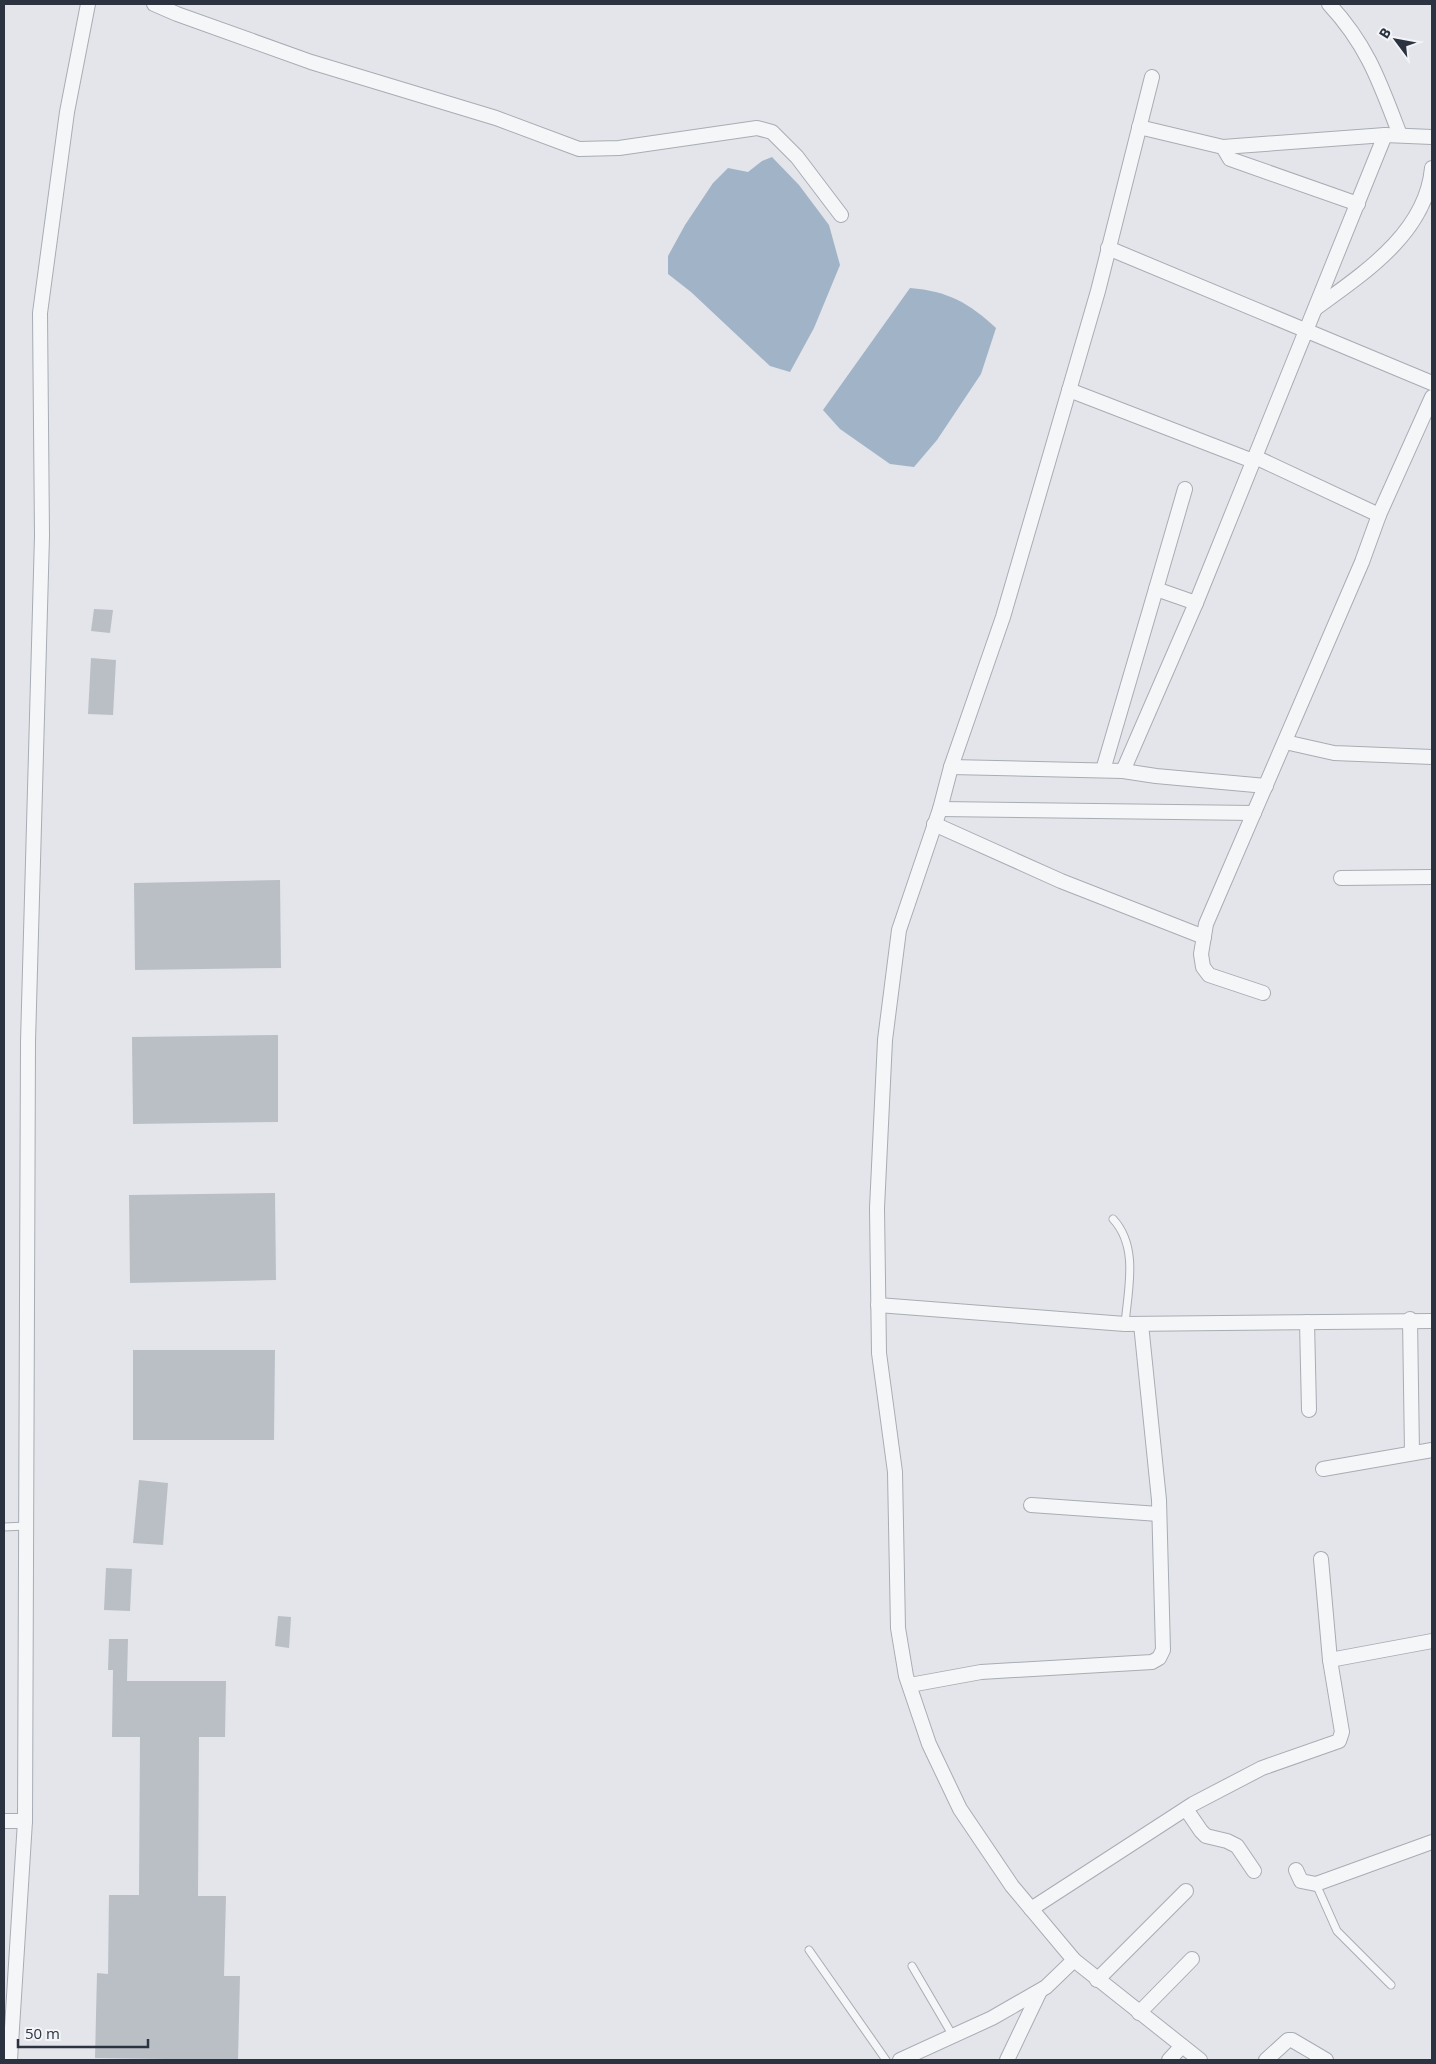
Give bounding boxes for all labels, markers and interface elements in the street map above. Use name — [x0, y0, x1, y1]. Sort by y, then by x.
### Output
north arrow — [1371, 15, 1421, 65]
text: B — [1374, 24, 1395, 42]
scale bar — [18, 2016, 148, 2048]
text: 50 m — [25, 2023, 60, 2043]

